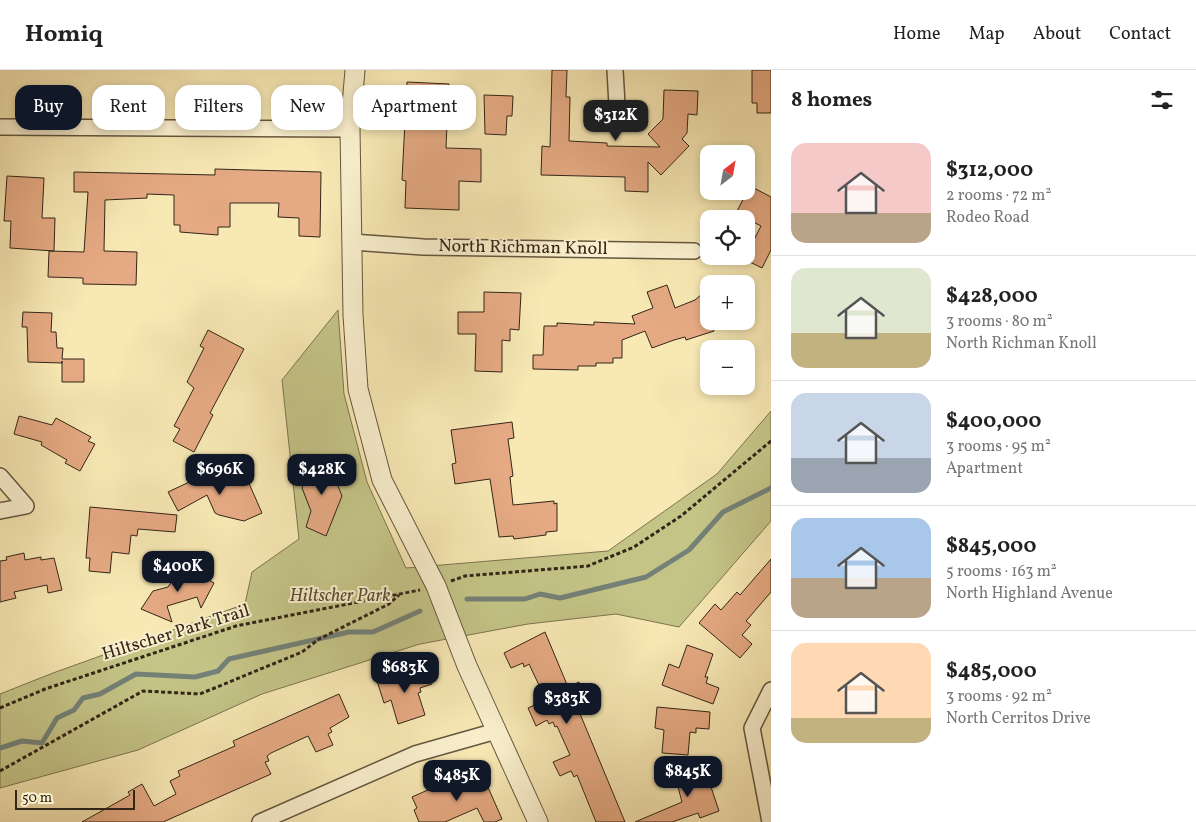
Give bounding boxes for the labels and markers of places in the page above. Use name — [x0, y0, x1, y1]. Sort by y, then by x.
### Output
pin: $312K — [581, 100, 651, 142]
pin: $696K — [185, 454, 255, 496]
pin: $428K — [287, 454, 357, 496]
pin: $400K — [143, 550, 213, 593]
pin: $683K — [370, 652, 440, 694]
pin: $383K — [532, 682, 602, 725]
pin: $845K — [653, 756, 723, 798]
pin: $485K — [422, 760, 492, 802]

